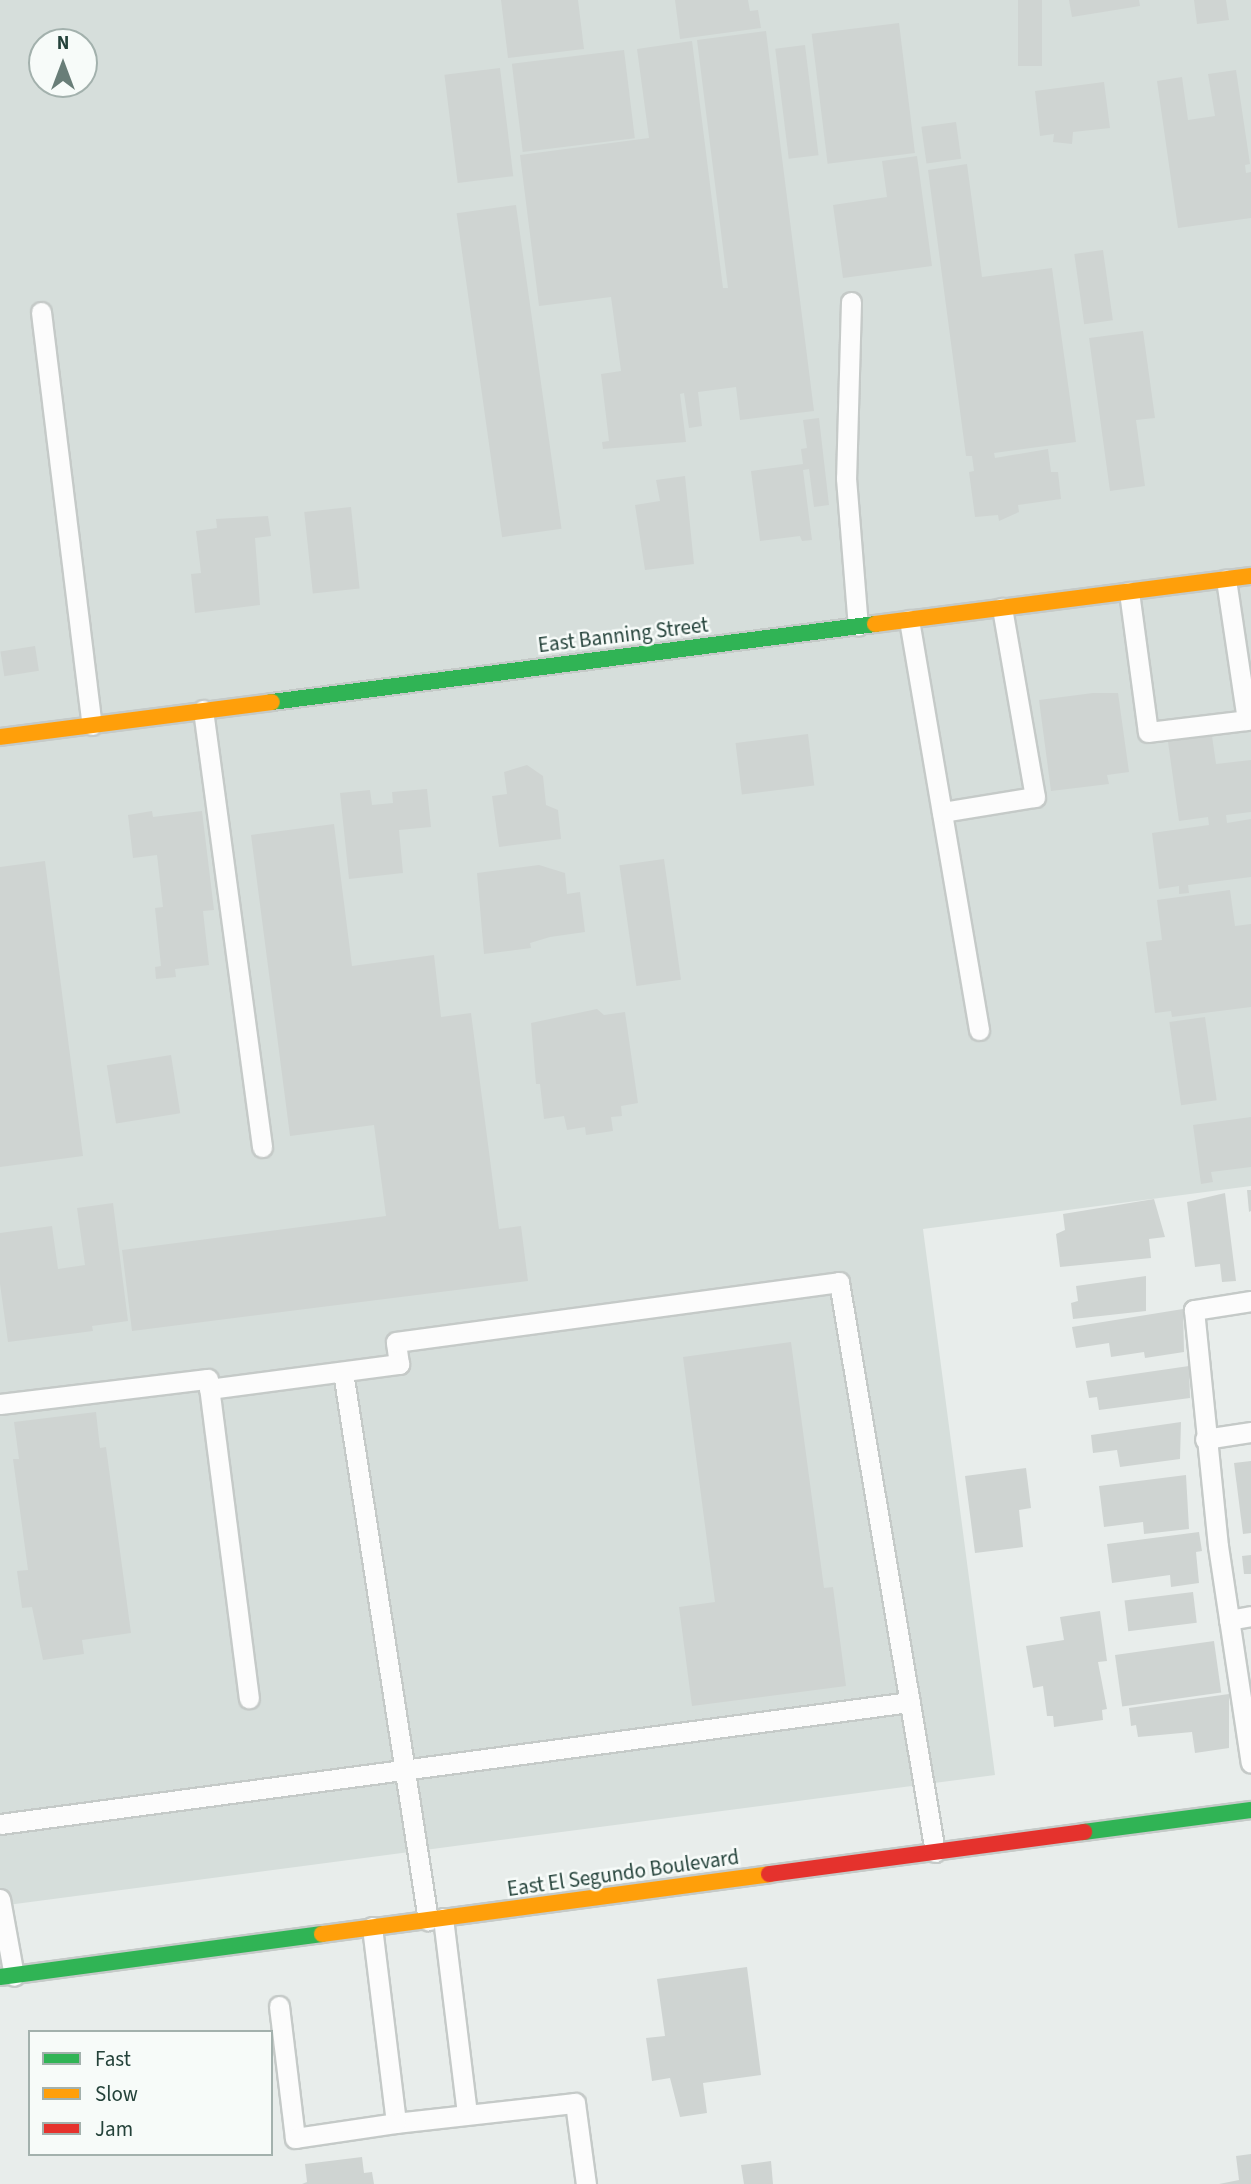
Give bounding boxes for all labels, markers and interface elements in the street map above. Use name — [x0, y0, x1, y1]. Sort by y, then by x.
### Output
north arrow — [28, 28, 98, 98]
text: N — [57, 30, 69, 57]
street label: East Banning Street — [536, 612, 710, 658]
street label: East El Segundo Boulevard — [505, 1844, 741, 1902]
legend — [28, 2030, 273, 2156]
text: Fast — [95, 2044, 131, 2074]
text: Slow — [95, 2079, 138, 2109]
text: Jam — [95, 2114, 133, 2144]

